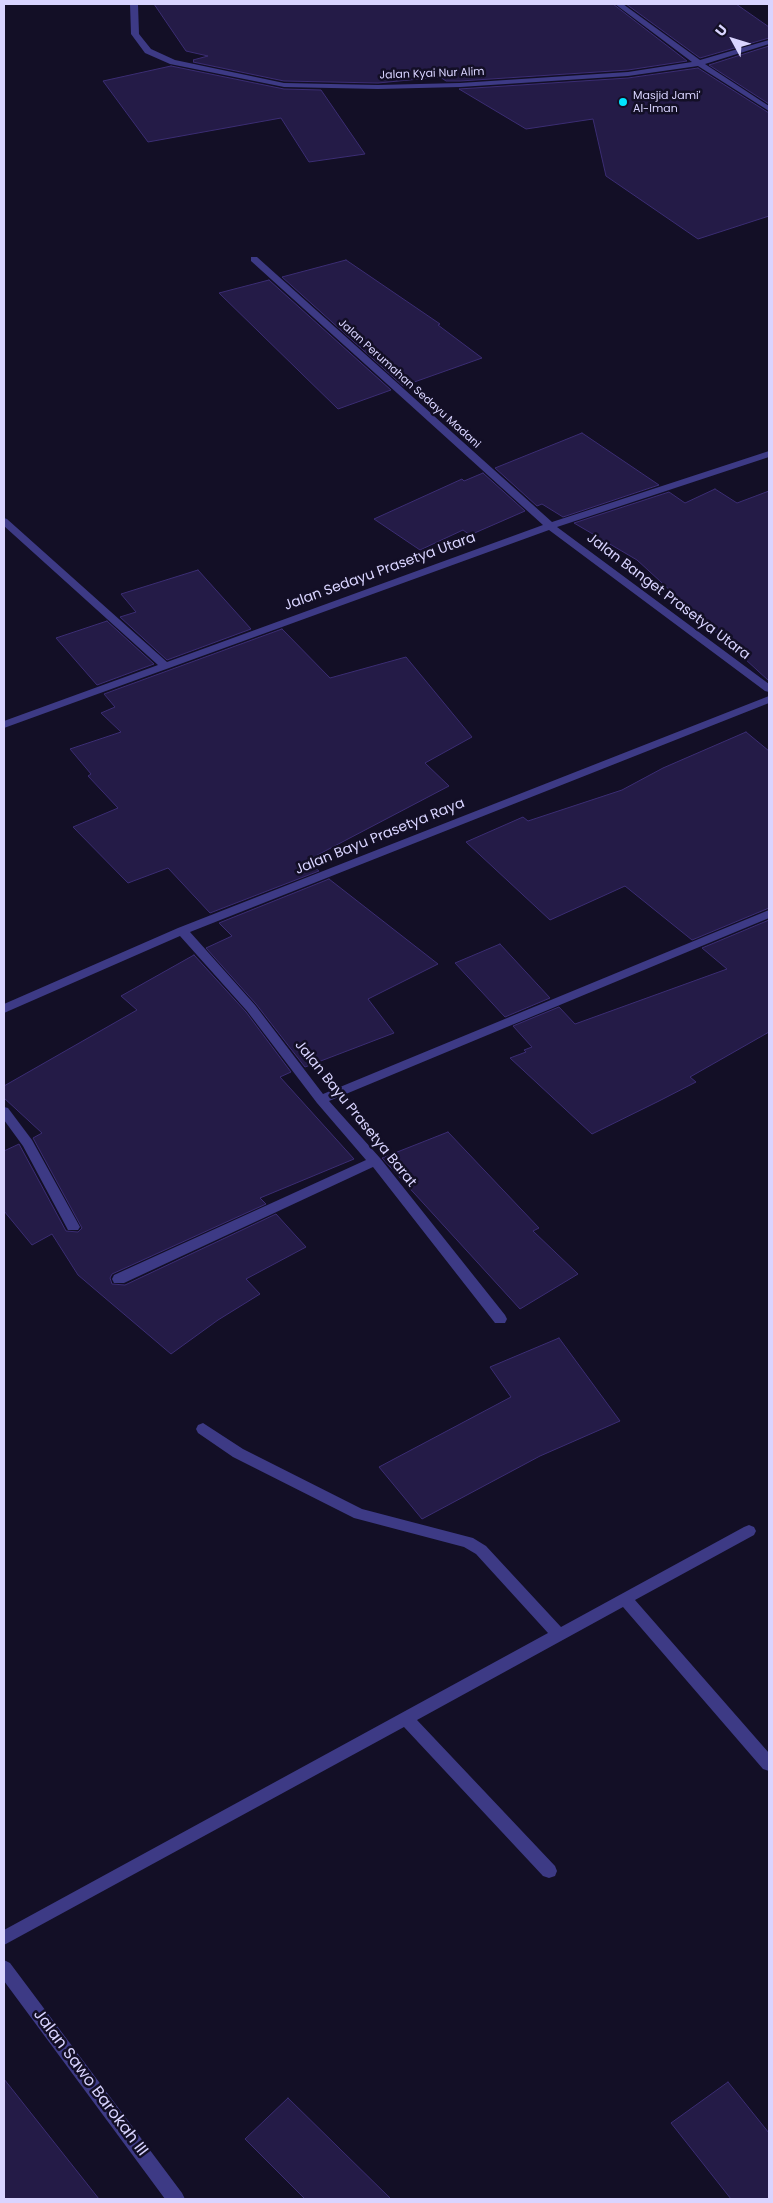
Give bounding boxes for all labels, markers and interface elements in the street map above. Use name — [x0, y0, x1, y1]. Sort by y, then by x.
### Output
north arrow — [708, 15, 758, 65]
text: U — [710, 20, 732, 41]
street label: Jalan Kyai Nur Alim — [379, 66, 485, 82]
place label: Masjid Jami' Al-Iman — [633, 89, 701, 115]
marker: Masjid Jami' Al-Iman — [617, 96, 629, 108]
street label: Jalan Perumahan Sedayu Madani — [335, 317, 483, 451]
street label: Jalan Sedayu Prasetya Utara — [282, 529, 478, 615]
street label: Jalan Banget Prasetya Utara — [583, 530, 753, 664]
street label: Jalan Bayu Prasetya Raya — [293, 795, 467, 879]
street label: Jalan Bayu Prasetya Barat — [291, 1037, 419, 1191]
street label: Jalan Sawo Barokah III — [29, 2006, 151, 2160]

